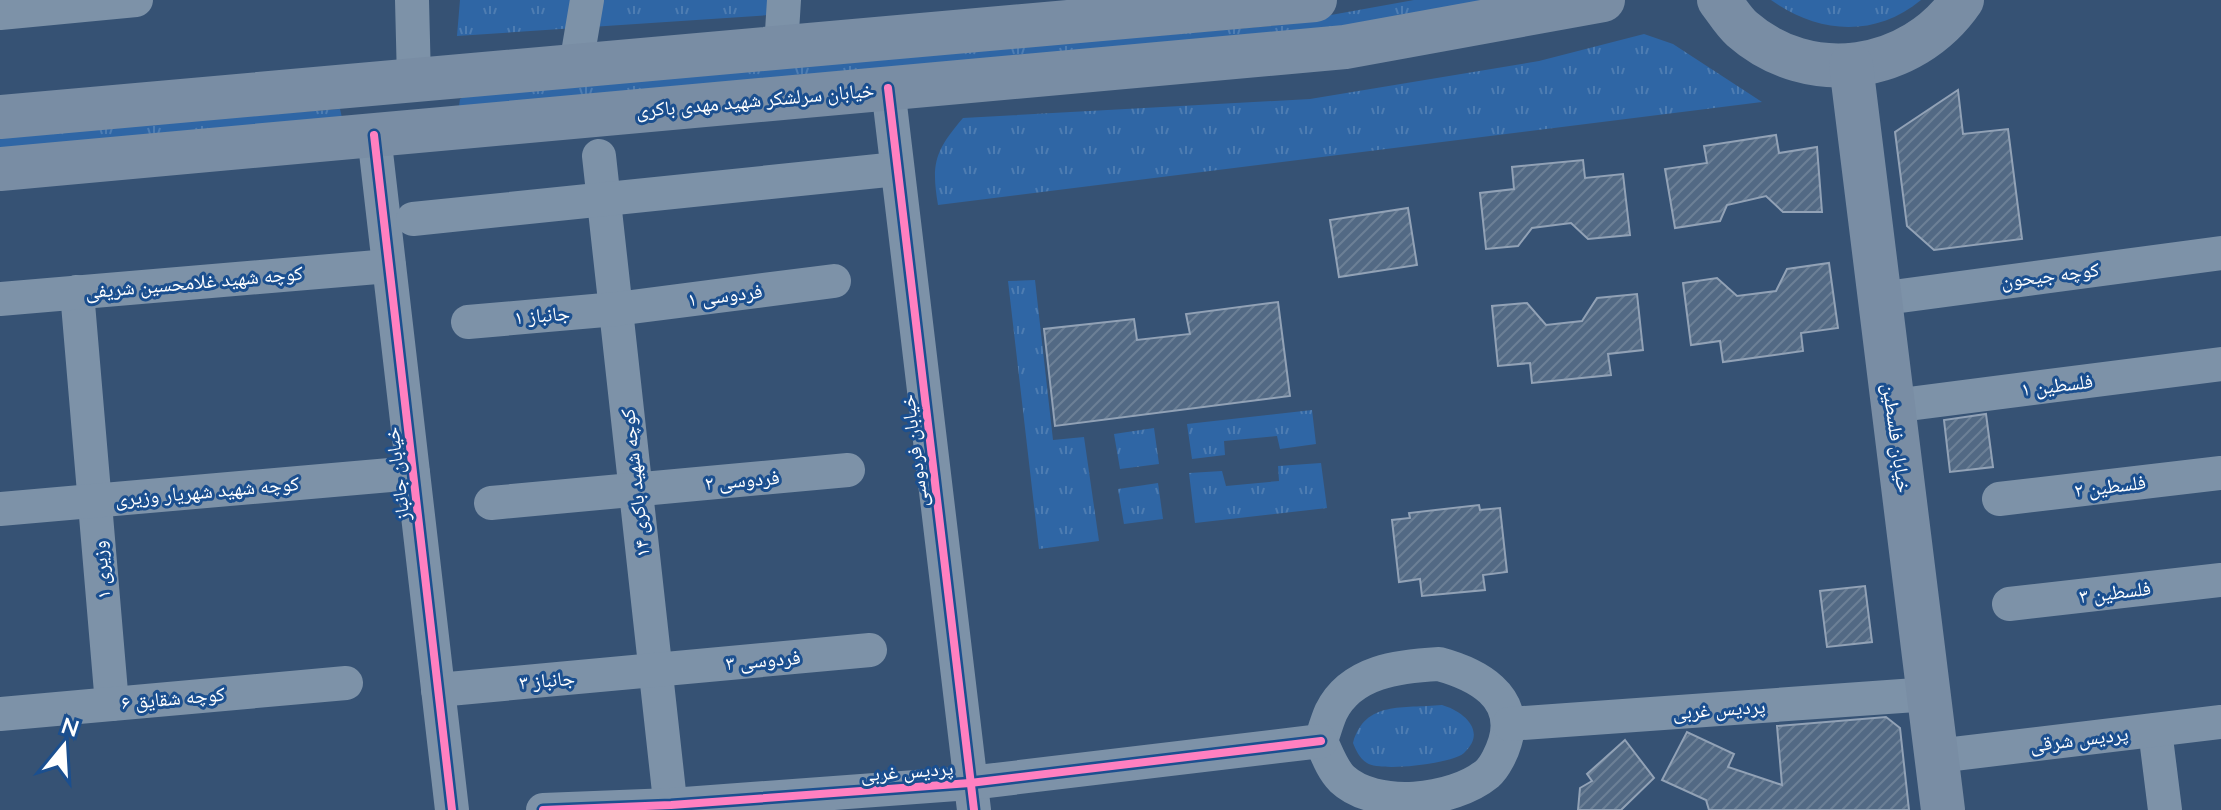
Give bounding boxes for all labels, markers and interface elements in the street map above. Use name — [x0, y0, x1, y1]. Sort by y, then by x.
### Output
street label: خیابان سرلشکر شهید مهدی باکری — [635, 77, 875, 122]
street label: کوچه جیحون — [1999, 256, 2101, 293]
street label: کوچه شهید غلامحسین شریفی — [84, 260, 304, 303]
street label: فردوسی ۱ — [686, 278, 764, 311]
street label: جانباز ۱ — [513, 300, 571, 329]
street label: فلسطین ۱ — [2020, 368, 2094, 401]
street label: خیابان فلسطین — [1877, 382, 1918, 495]
street label: خیابان فردوسی — [894, 393, 933, 509]
street label: کوچه شهید باکری ۱۴ — [614, 407, 655, 559]
street label: خیابان جانباز — [378, 425, 415, 523]
street label: فردوسی ۲ — [703, 464, 780, 495]
street label: فلسطین ۲ — [2073, 469, 2147, 502]
street label: کوچه شهید شهریار وزیری — [114, 470, 300, 511]
street label: وزیری ۱ — [86, 540, 116, 600]
street label: فلسطین ۳ — [2078, 575, 2152, 608]
street label: فردوسی ۳ — [724, 644, 801, 675]
street label: جانباز ۳ — [518, 665, 576, 694]
street label: کوچه شقایق ۶ — [120, 681, 226, 715]
street label: پردیس غربی — [1672, 693, 1766, 724]
north arrow — [24, 706, 104, 786]
text: N — [58, 711, 83, 742]
street label: پردیس شرقی — [2028, 720, 2130, 757]
street label: پردیس غربی — [860, 755, 954, 786]

